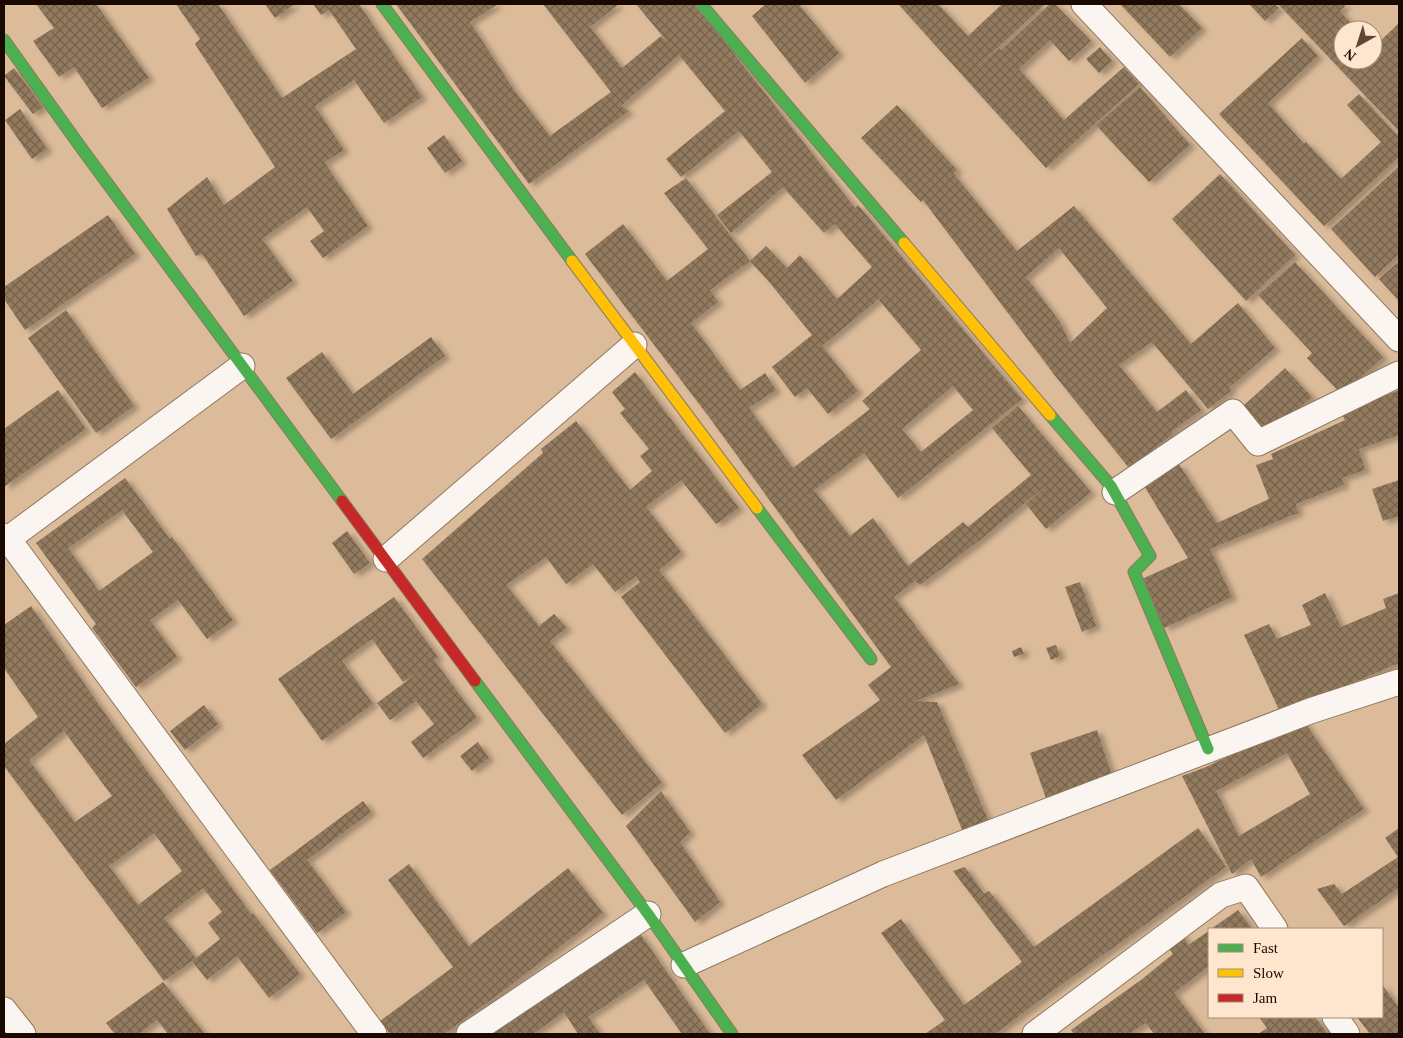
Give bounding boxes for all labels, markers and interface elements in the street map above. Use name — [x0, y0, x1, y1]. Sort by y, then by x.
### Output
north arrow — [1333, 20, 1383, 70]
text: N — [1341, 46, 1359, 64]
legend — [1208, 928, 1383, 1018]
text: Fast — [1253, 940, 1279, 956]
text: Slow — [1253, 965, 1284, 981]
text: Jam — [1253, 990, 1277, 1006]

